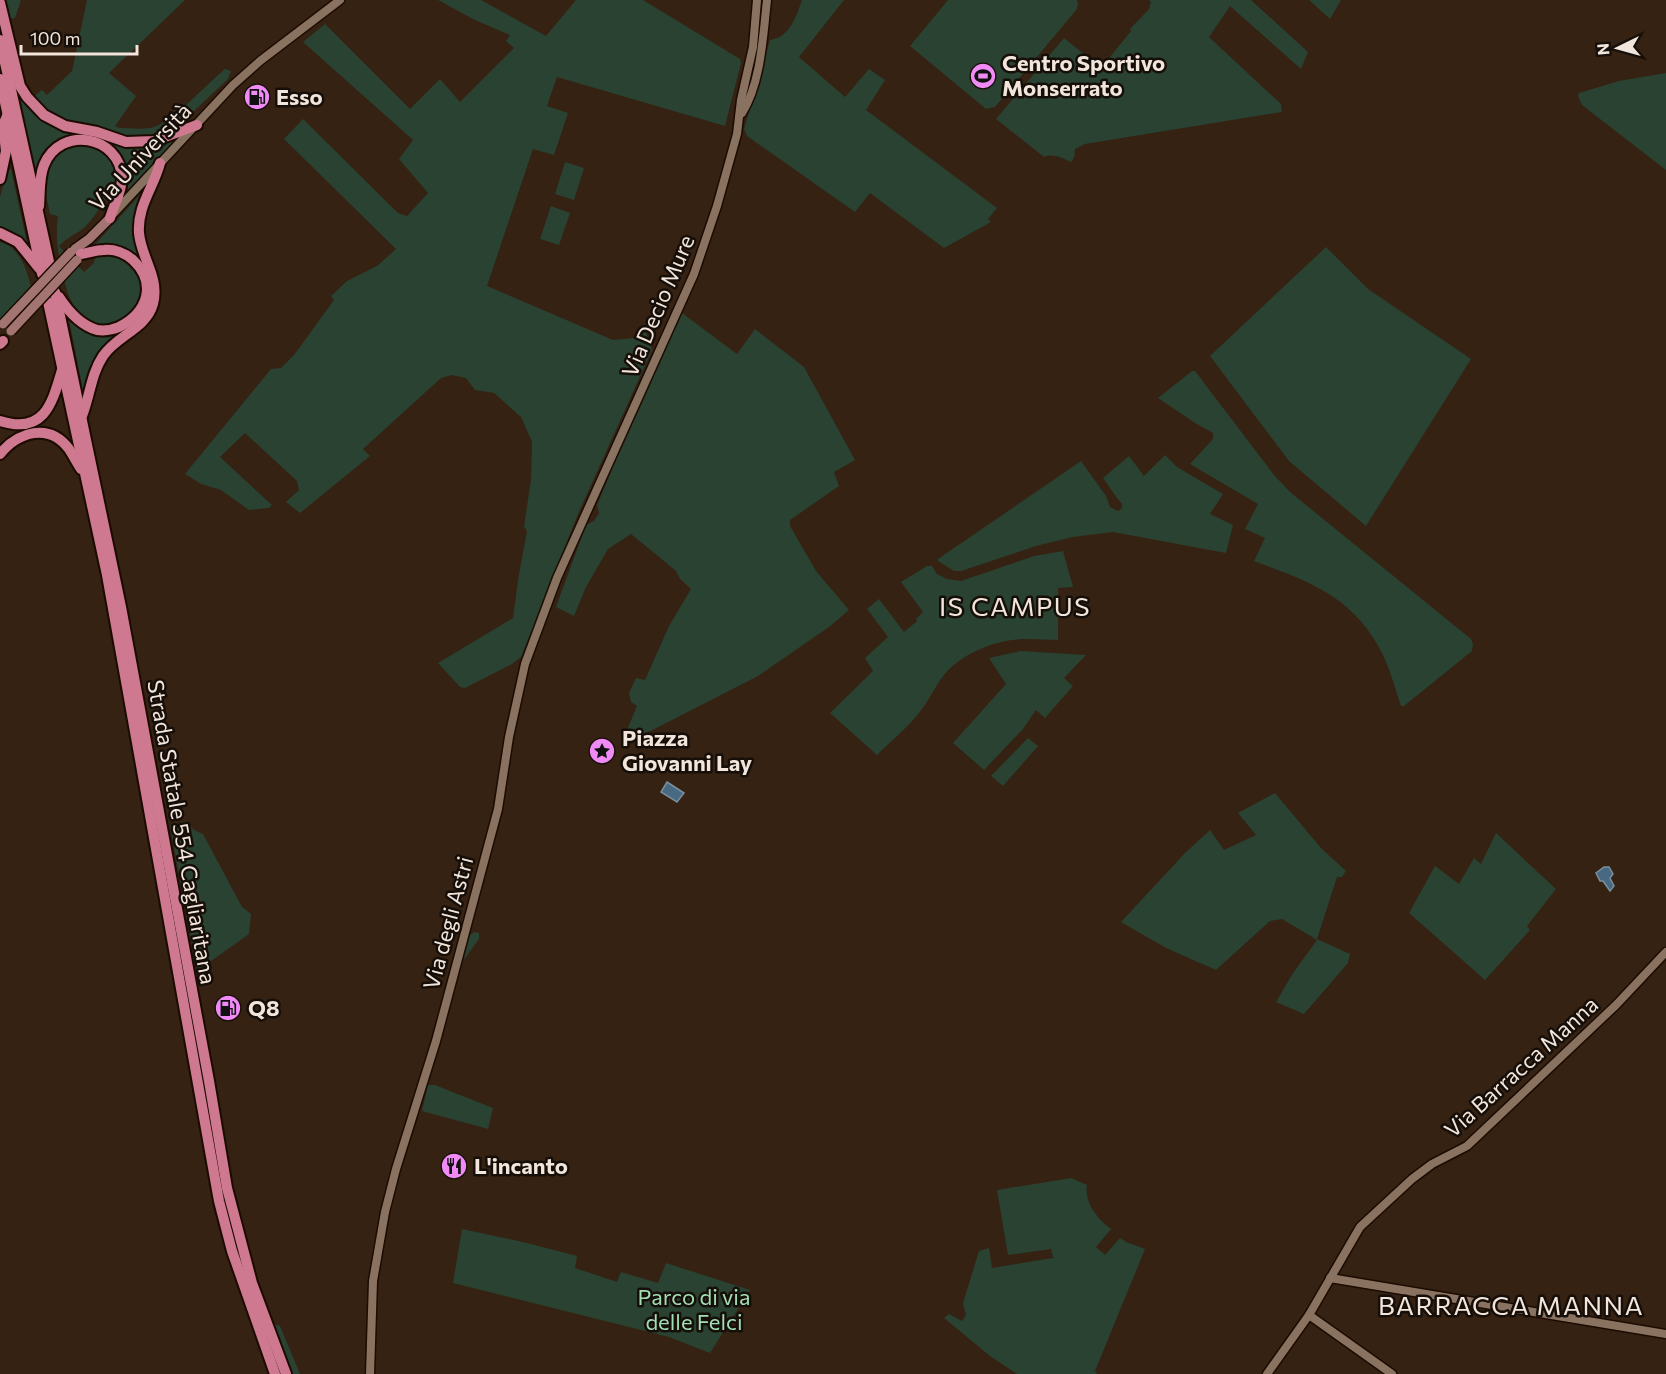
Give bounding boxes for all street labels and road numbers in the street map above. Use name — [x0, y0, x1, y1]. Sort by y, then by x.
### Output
street label: Via Università — [83, 97, 197, 216]
street label: Via Decio Mure — [616, 231, 700, 381]
street label: Strada Statale 554 Cagliaritana — [142, 678, 223, 986]
street label: Via degli Astri — [417, 853, 478, 992]
street label: Via Barracca Manna — [1438, 990, 1603, 1143]

